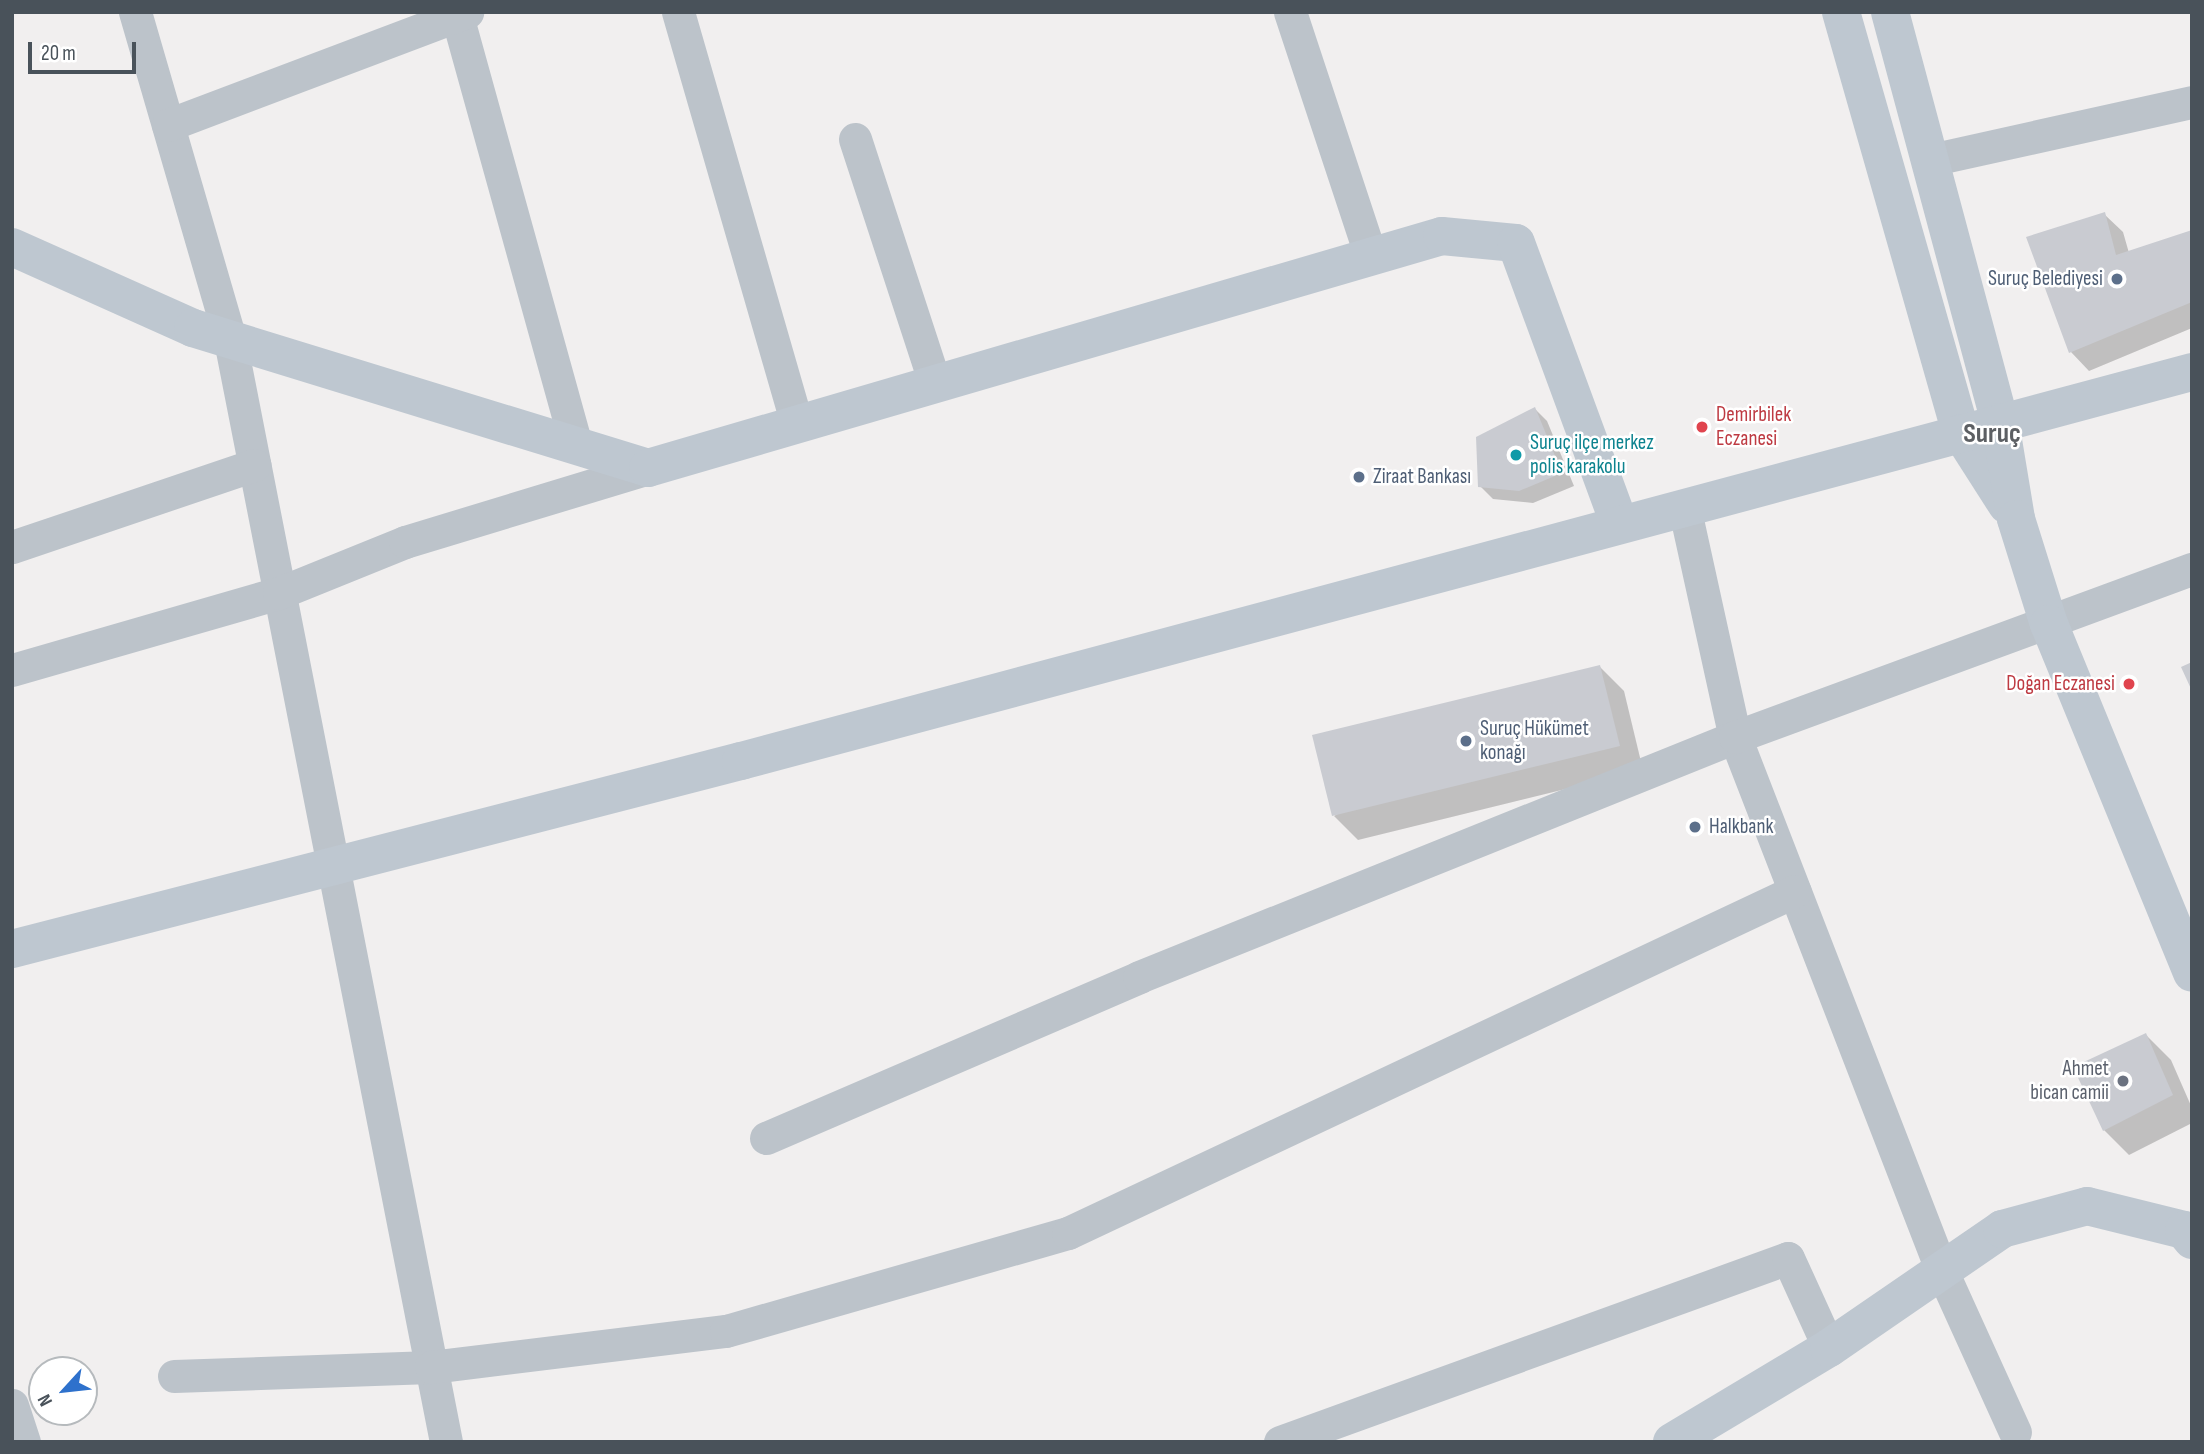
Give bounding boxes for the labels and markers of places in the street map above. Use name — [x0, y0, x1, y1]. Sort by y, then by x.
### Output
place label: Suruç Belediyesi — [1988, 266, 2103, 292]
marker: Suruç Belediyesi — [2109, 271, 2125, 287]
place label: Demirbilek Eczanesi — [1716, 402, 1791, 452]
marker: Demirbilek Eczanesi — [1694, 419, 1710, 435]
place label: Suruç ilçe merkez polis karakolu — [1530, 430, 1654, 480]
marker: Suruç ilçe merkez polis karakolu — [1508, 447, 1524, 463]
place label: Ziraat Bankası — [1373, 464, 1471, 490]
marker: Ziraat Bankası — [1351, 469, 1367, 485]
place label: Doğan Eczanesi — [2006, 671, 2115, 697]
marker: Doğan Eczanesi — [2121, 676, 2137, 692]
place label: Suruç Hükümet konağı — [1480, 716, 1589, 766]
marker: Suruç Hükümet konağı — [1458, 733, 1474, 749]
place label: Halkbank — [1709, 814, 1773, 840]
marker: Halkbank — [1687, 819, 1703, 835]
place label: Ahmet bican camii — [2030, 1056, 2109, 1106]
marker: Ahmet bican camii — [2115, 1073, 2131, 1089]

